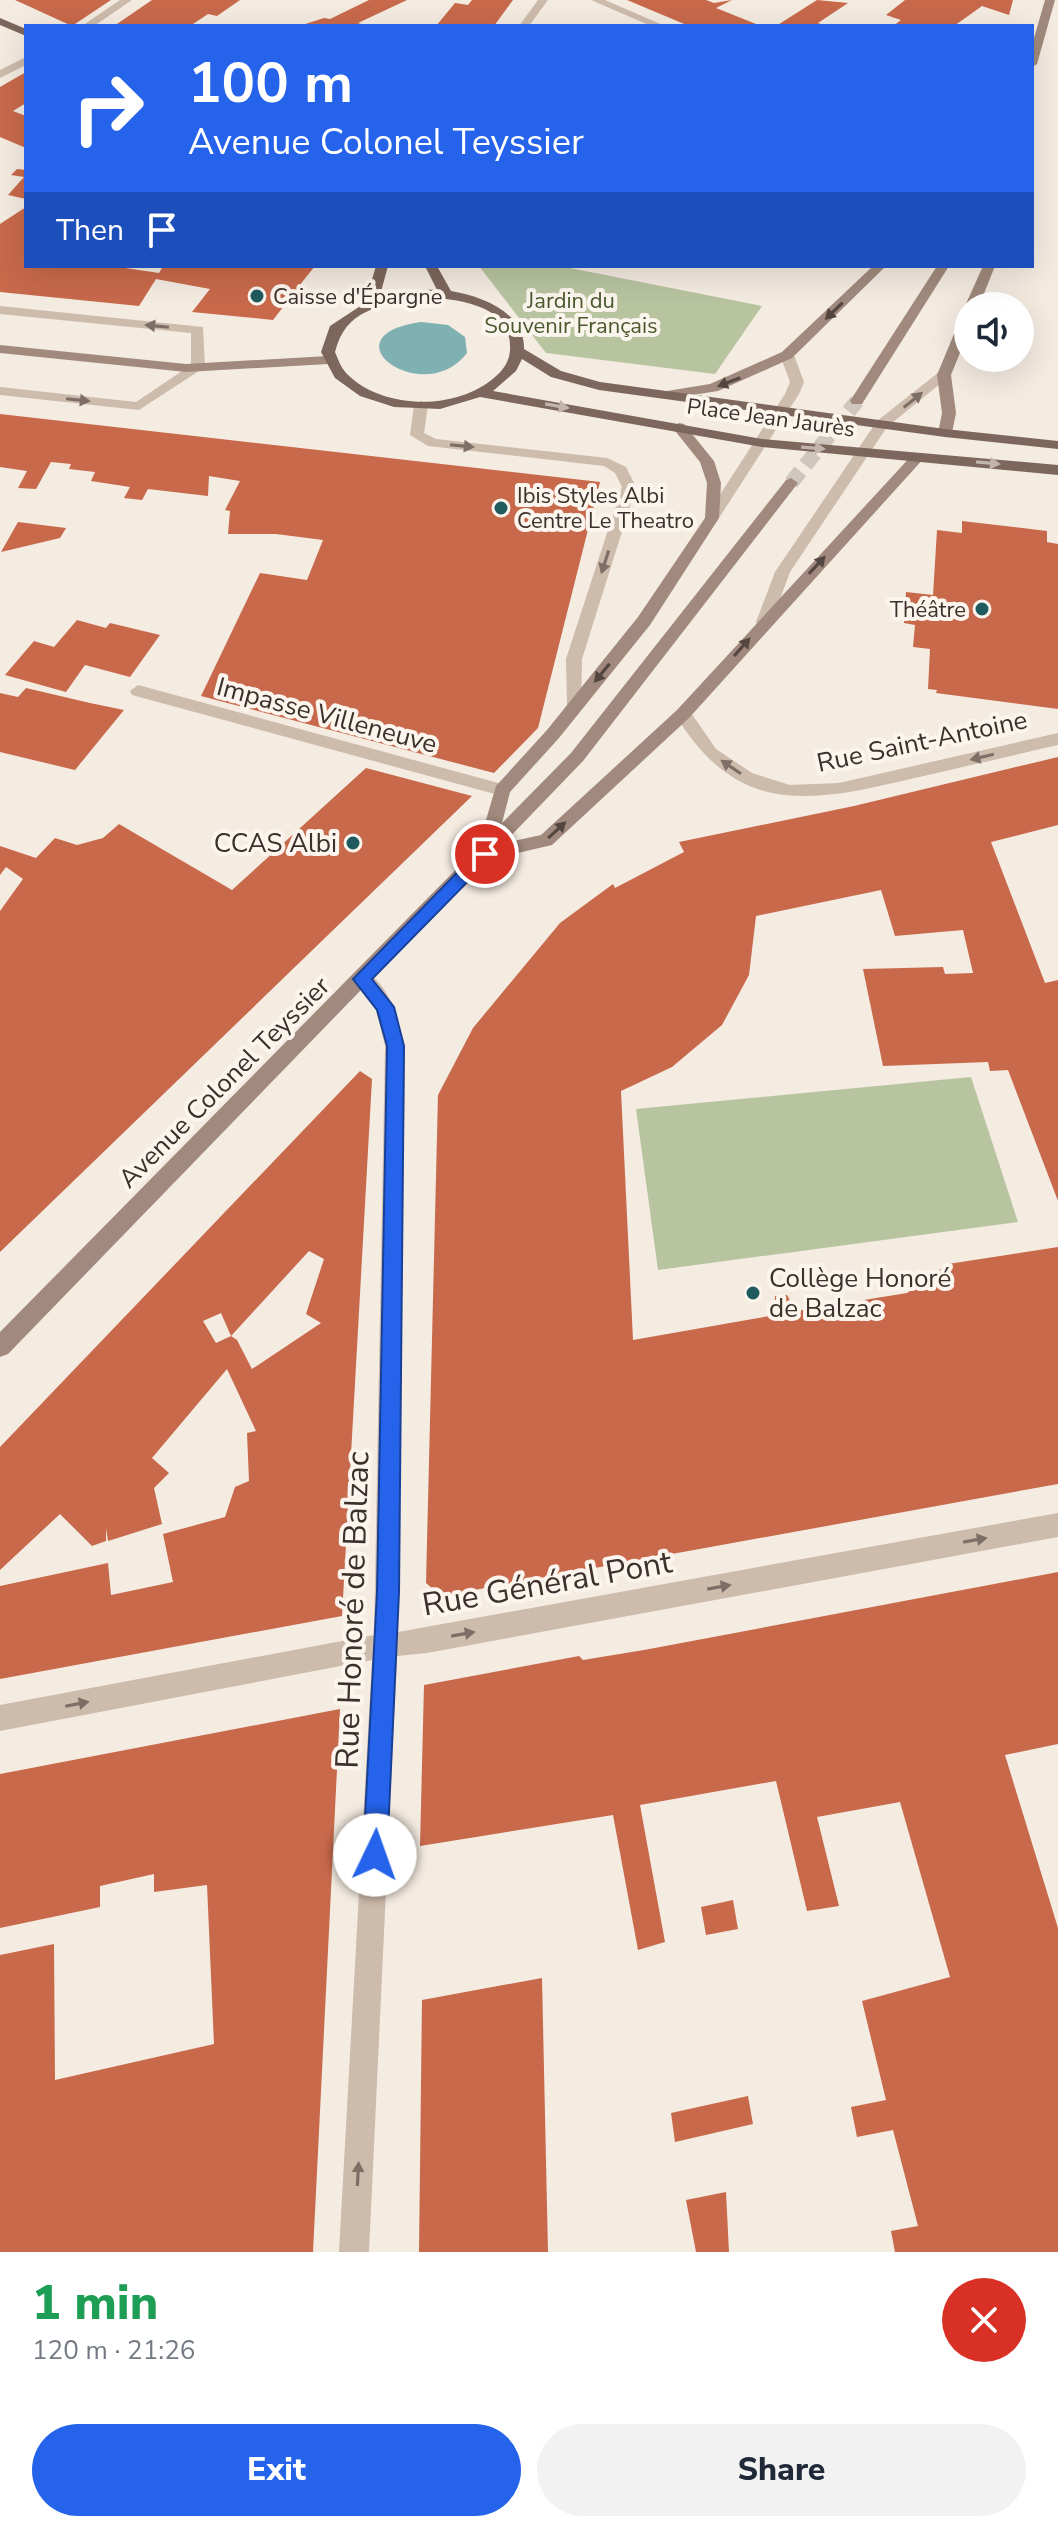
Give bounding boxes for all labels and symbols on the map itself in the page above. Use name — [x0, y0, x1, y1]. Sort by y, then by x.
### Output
place label: Caisse d'Épargne — [273, 282, 443, 312]
park label: Jardin du Souvenir Français — [484, 286, 658, 341]
marker: Caisse d'Épargne — [248, 287, 266, 305]
one-way arrow — [824, 301, 843, 319]
one-way arrow — [144, 320, 169, 333]
one-way arrow — [717, 376, 741, 389]
street label: Place Jean Jaurès — [685, 391, 857, 445]
one-way arrow — [903, 392, 923, 408]
one-way arrow — [65, 393, 90, 406]
one-way arrow — [545, 400, 570, 413]
one-way arrow — [450, 440, 475, 453]
one-way arrow — [801, 442, 826, 455]
one-way arrow — [976, 457, 1001, 470]
place label: Ibis Styles Albi Centre Le Theatro — [517, 481, 694, 536]
marker: Ibis Styles Albi Centre Le Theatro — [492, 499, 510, 517]
one-way arrow — [598, 551, 611, 575]
one-way arrow — [808, 555, 826, 574]
place label: Théâtre — [890, 595, 966, 625]
marker: Théâtre — [973, 600, 991, 618]
one-way arrow — [733, 638, 750, 658]
one-way arrow — [594, 663, 611, 683]
street label: Impasse Villeneuve — [213, 669, 441, 762]
street label: Rue Saint-Antoine — [814, 702, 1031, 781]
one-way arrow — [969, 751, 994, 764]
one-way arrow — [720, 760, 742, 775]
pin — [451, 820, 519, 888]
one-way arrow — [548, 821, 567, 839]
place label: CCAS Albi — [214, 826, 337, 861]
marker: CCAS Albi — [344, 834, 362, 852]
street label: Avenue Colonel Teyssier — [111, 968, 338, 1196]
place label: Collège Honoré de Balzac — [769, 1261, 951, 1326]
marker: Collège Honoré de Balzac — [744, 1284, 762, 1302]
street label: Rue Honoré de Balzac — [325, 1450, 380, 1769]
one-way arrow — [962, 1533, 987, 1545]
street label: Rue Général Pont — [419, 1540, 676, 1627]
one-way arrow — [707, 1580, 732, 1592]
one-way arrow — [451, 1627, 476, 1639]
one-way arrow — [64, 1697, 89, 1709]
position arrow — [333, 1813, 417, 1897]
one-way arrow — [352, 2161, 365, 2186]

